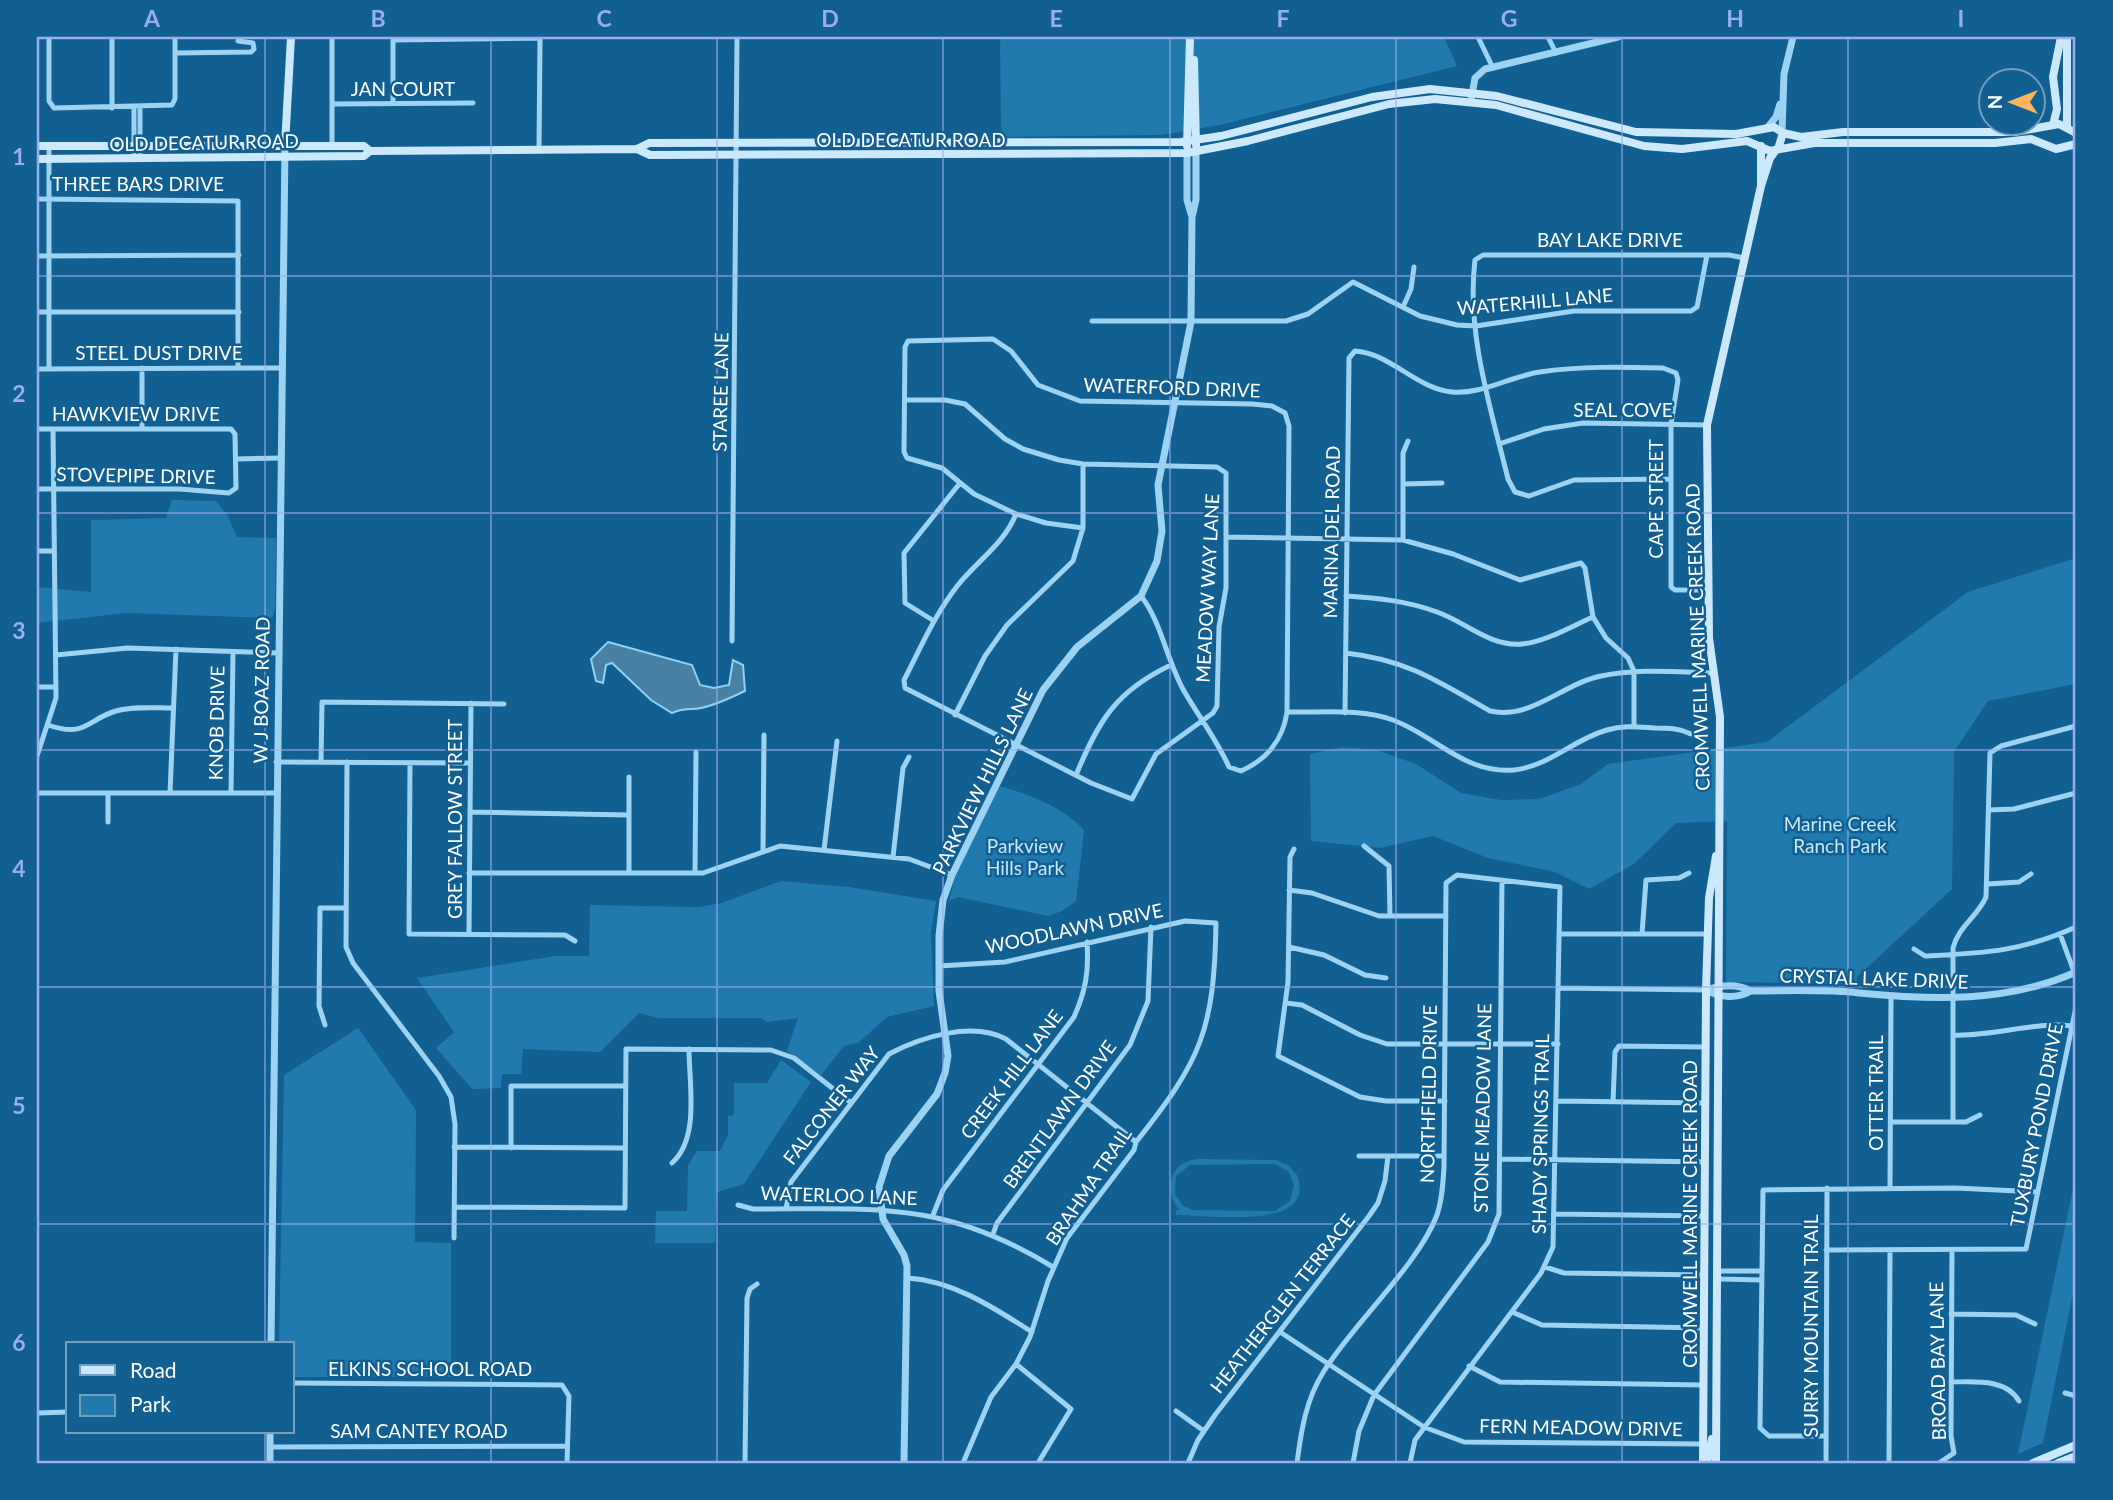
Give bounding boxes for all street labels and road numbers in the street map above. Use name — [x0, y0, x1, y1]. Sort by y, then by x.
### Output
street label: JAN COURT — [351, 77, 455, 100]
street label: OLD DECATUR ROAD — [816, 128, 1006, 151]
street label: OLD DECATUR ROAD — [109, 129, 299, 155]
street label: THREE BARS DRIVE — [52, 172, 224, 195]
street label: BAY LAKE DRIVE — [1537, 228, 1683, 251]
street label: WATERHILL LANE — [1456, 283, 1614, 319]
street label: STAREE LANE — [707, 332, 733, 452]
street label: STEEL DUST DRIVE — [75, 341, 243, 364]
street label: WATERFORD DRIVE — [1083, 372, 1261, 402]
street label: SEAL COVE — [1573, 398, 1673, 421]
street label: HAWKVIEW DRIVE — [52, 402, 220, 425]
street label: CAPE STREET — [1644, 439, 1667, 559]
street label: MARINA DEL ROAD — [1318, 445, 1344, 619]
street label: STOVEPIPE DRIVE — [56, 462, 216, 488]
street label: CROMWELL MARINE CREEK ROAD — [1680, 483, 1714, 791]
street label: MEADOW WAY LANE — [1191, 493, 1223, 683]
street label: W J BOAZ ROAD — [248, 616, 274, 764]
street label: KNOB DRIVE — [203, 665, 229, 781]
street label: PARKVIEW HILLS LANE — [927, 684, 1037, 878]
street label: GREY FALLOW STREET — [443, 719, 466, 919]
street label: WOODLAWN DRIVE — [983, 898, 1165, 958]
street label: CRYSTAL LAKE DRIVE — [1779, 963, 1969, 993]
street label: STONE MEADOW LANE — [1469, 1003, 1495, 1213]
street label: CREEK HILL LANE — [955, 1005, 1067, 1143]
street label: NORTHFIELD DRIVE — [1415, 1005, 1441, 1183]
street label: TUXBURY POND DRIVE — [2005, 1021, 2067, 1229]
street label: SHADY SPRINGS TRAIL — [1527, 1033, 1553, 1234]
street label: OTTER TRAIL — [1864, 1035, 1887, 1151]
street label: BRENTLAWN DRIVE — [998, 1036, 1120, 1192]
street label: FALCONER WAY — [778, 1041, 884, 1169]
street label: CROMWELL MARINE CREEK ROAD — [1678, 1060, 1701, 1368]
street label: BRAHMA TRAIL — [1040, 1123, 1136, 1249]
street label: WATERLOO LANE — [760, 1181, 918, 1209]
street label: HEATHERGLEN TERRACE — [1205, 1209, 1359, 1397]
street label: SURRY MOUNTAIN TRAIL — [1799, 1214, 1822, 1437]
street label: BROAD BAY LANE — [1924, 1281, 1950, 1441]
street label: ELKINS SCHOOL ROAD — [328, 1357, 532, 1380]
street label: FERN MEADOW DRIVE — [1479, 1414, 1683, 1440]
street label: SAM CANTEY ROAD — [330, 1419, 508, 1442]

